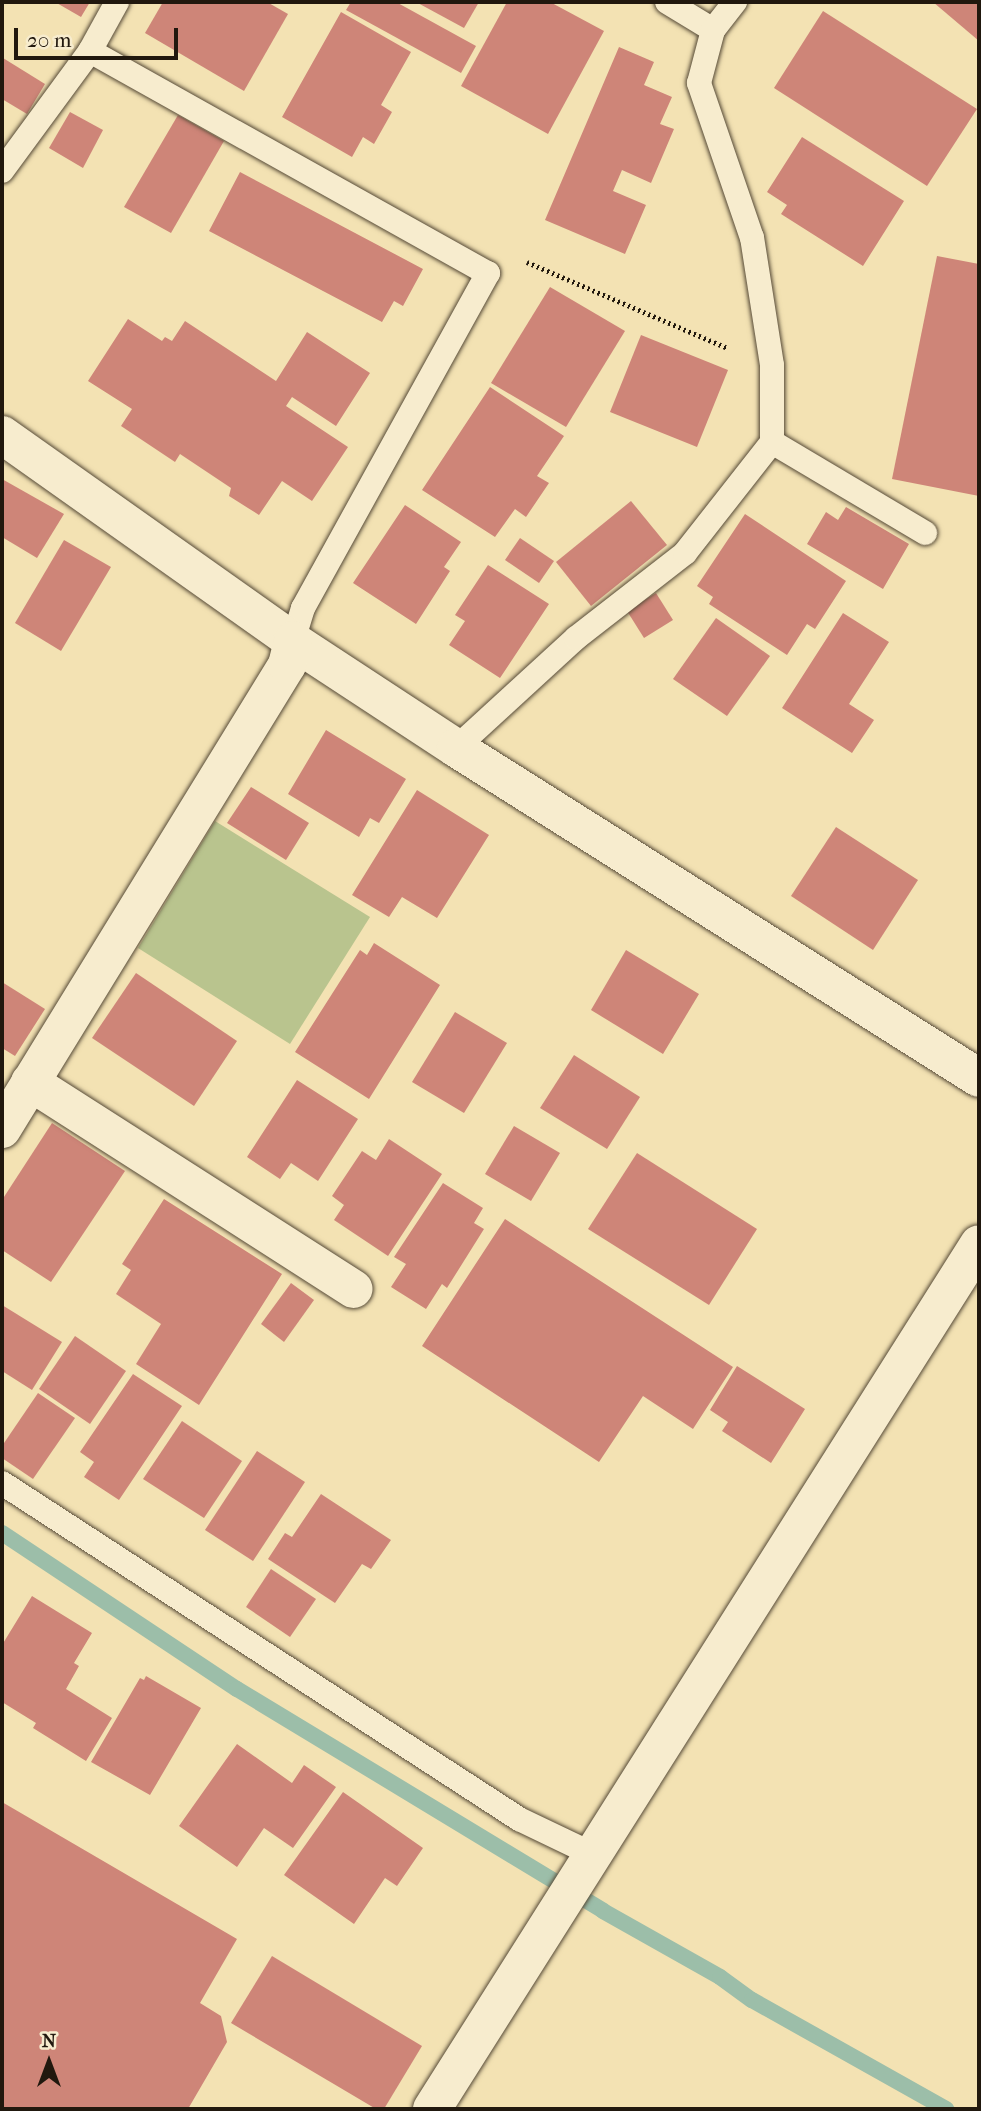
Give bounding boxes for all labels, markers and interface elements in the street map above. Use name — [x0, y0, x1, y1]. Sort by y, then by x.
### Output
scale bar — [18, 14, 182, 58]
text: 20 m — [27, 28, 71, 52]
north arrow — [14, 2027, 84, 2097]
text: N — [42, 2030, 56, 2052]

